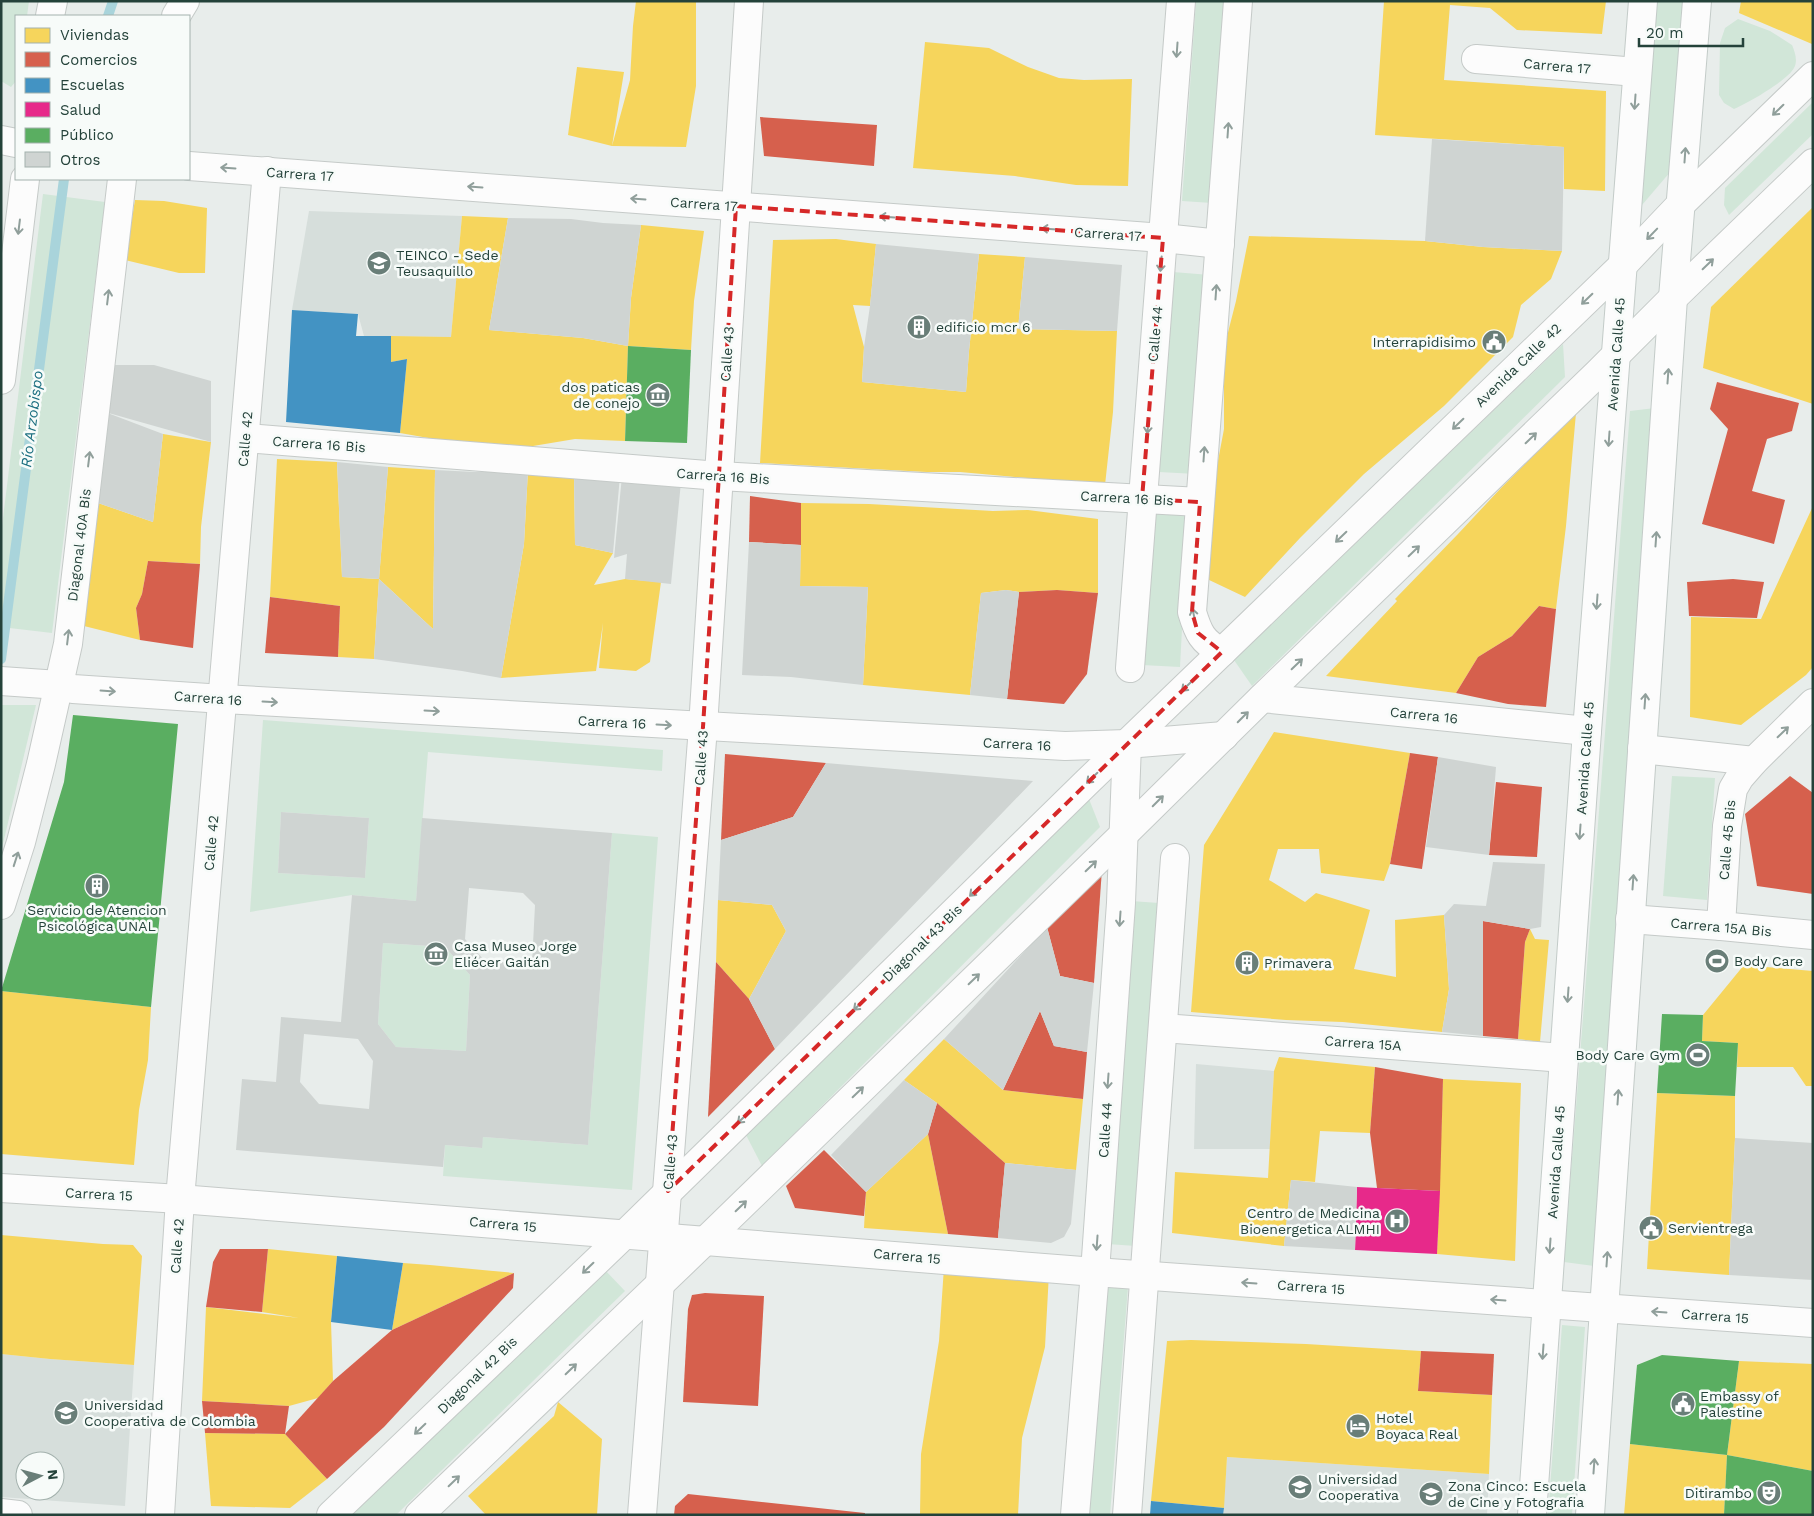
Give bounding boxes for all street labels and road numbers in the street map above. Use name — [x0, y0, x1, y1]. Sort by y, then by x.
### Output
street label: Carrera 17 — [1523, 55, 1592, 77]
street label: Carrera 17 — [266, 164, 334, 184]
street label: Carrera 17 — [670, 194, 738, 214]
street label: Carrera 17 — [1074, 224, 1142, 244]
street label: Avenida Calle 45 — [1604, 297, 1628, 411]
street label: Calle 44 — [1145, 305, 1165, 363]
street label: Avenida Calle 42 — [1472, 320, 1564, 410]
street label: Calle 43 — [717, 326, 737, 382]
street label: Calle 42 — [235, 411, 255, 467]
street label: Carrera 16 Bis — [272, 433, 366, 455]
street label: Carrera 16 Bis — [676, 465, 770, 487]
street label: Diagonal 40A Bis — [64, 488, 94, 602]
street label: Carrera 16 Bis — [1080, 488, 1174, 508]
street label: Carrera 16 — [173, 688, 243, 708]
street label: Avenida Calle 45 — [1573, 701, 1597, 815]
street label: Carrera 16 — [1389, 703, 1459, 727]
street label: Carrera 16 — [577, 712, 647, 732]
street label: Calle 43 — [691, 730, 711, 786]
street label: Carrera 16 — [982, 734, 1052, 754]
street label: Calle 45 Bis — [1716, 799, 1738, 881]
street label: Calle 42 — [201, 815, 221, 871]
street label: Diagonal 43 Bis — [879, 901, 965, 985]
street label: Carrera 15A Bis — [1670, 915, 1772, 939]
street label: Carrera 15A — [1324, 1032, 1402, 1054]
street label: Calle 44 — [1095, 1101, 1115, 1159]
street label: Avenida Calle 45 — [1544, 1105, 1568, 1219]
street label: Calle 43 — [660, 1134, 680, 1190]
street label: Carrera 15 — [65, 1184, 133, 1204]
street label: Carrera 15 — [468, 1213, 538, 1235]
street label: Calle 42 — [167, 1218, 187, 1274]
street label: Carrera 15 — [872, 1245, 942, 1267]
street label: Carrera 15 — [1277, 1277, 1345, 1297]
street label: Carrera 15 — [1681, 1306, 1749, 1326]
street label: Diagonal 42 Bis — [434, 1333, 520, 1417]

